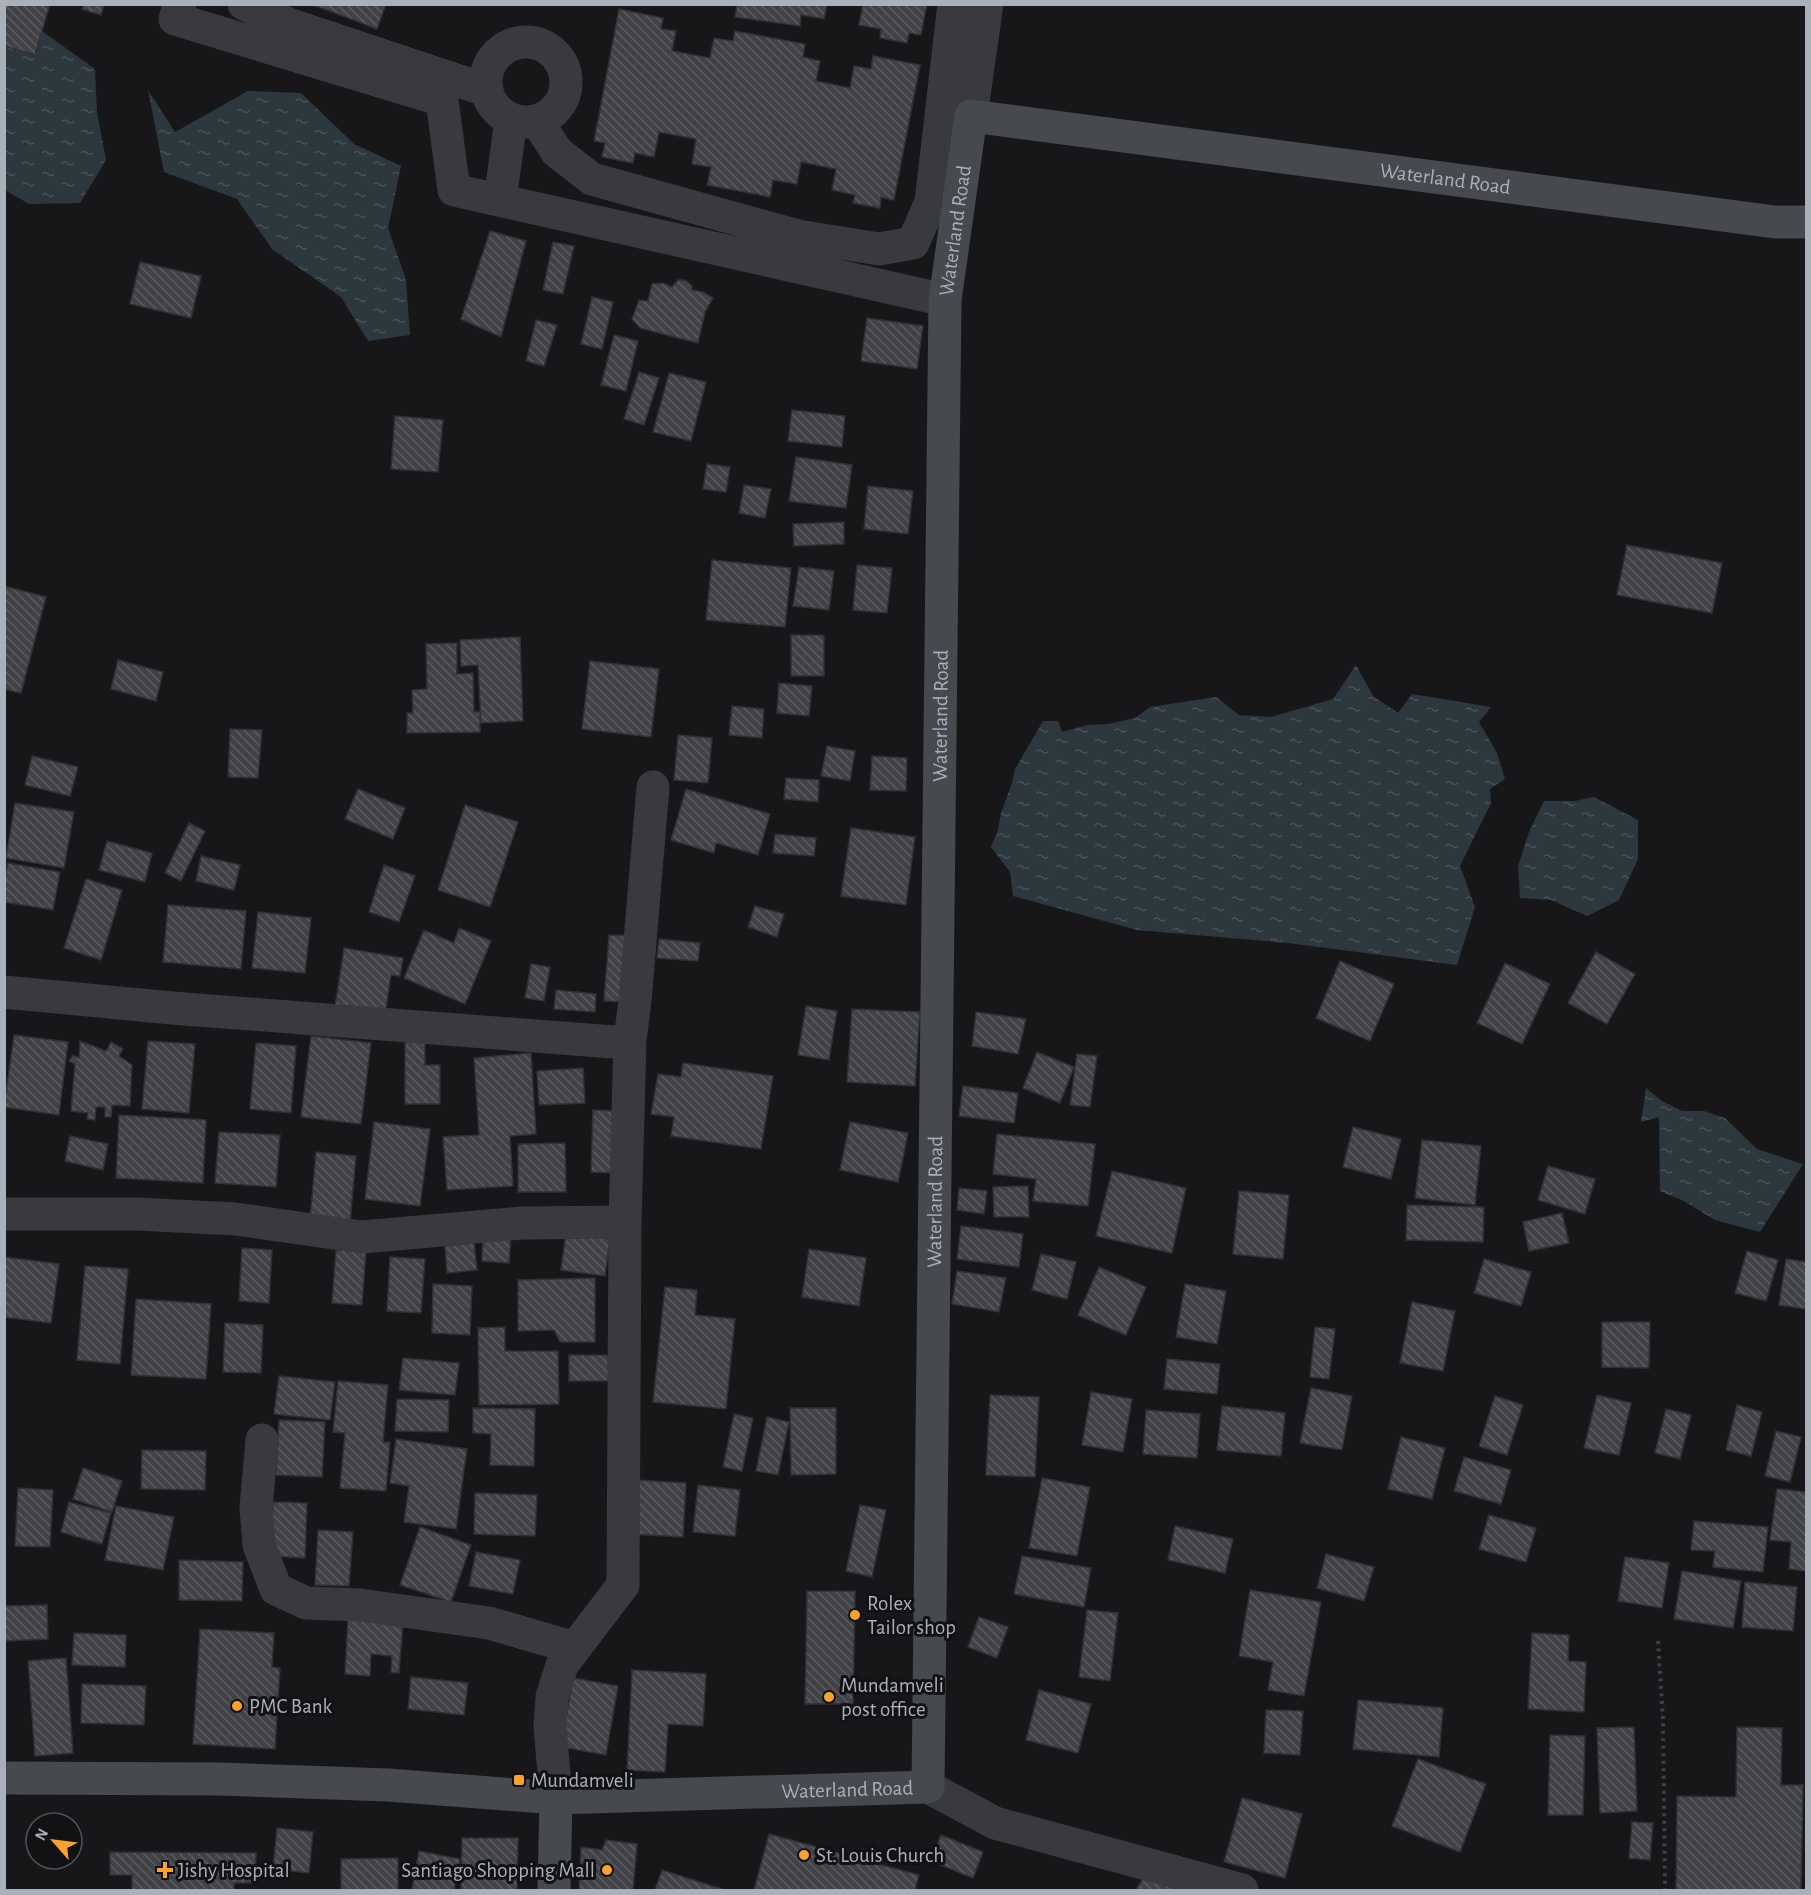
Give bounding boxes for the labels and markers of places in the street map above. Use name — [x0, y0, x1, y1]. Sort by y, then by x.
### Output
place label: Rolex Tailor shop — [867, 1593, 956, 1638]
marker: Rolex Tailor shop — [848, 1608, 862, 1622]
place label: Mundamveli post office — [841, 1675, 944, 1720]
marker: Mundamveli post office — [822, 1690, 836, 1704]
place label: PMC Bank — [249, 1696, 332, 1717]
marker: PMC Bank — [230, 1699, 244, 1713]
place label: Mundamveli — [531, 1770, 634, 1791]
marker: Mundamveli — [512, 1773, 526, 1787]
place label: St. Louis Church — [816, 1845, 944, 1866]
marker: St. Louis Church — [797, 1848, 811, 1862]
place label: Jishy Hospital — [178, 1860, 290, 1881]
place label: Santiago Shopping Mall — [401, 1860, 595, 1881]
marker: Jishy Hospital — [156, 1861, 174, 1879]
marker: Santiago Shopping Mall — [600, 1863, 614, 1877]

